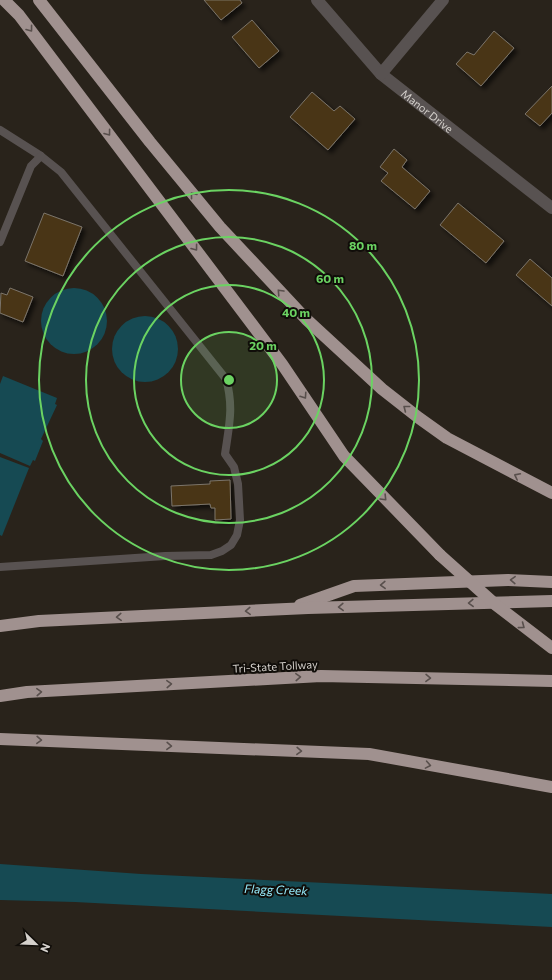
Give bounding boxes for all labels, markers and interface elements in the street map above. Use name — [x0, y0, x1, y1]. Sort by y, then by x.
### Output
one-way arrow — [25, 25, 33, 32]
street label: Manor Drive — [399, 86, 456, 135]
one-way arrow — [103, 128, 110, 135]
one-way arrow — [191, 192, 198, 200]
text: 80 m — [349, 238, 377, 252]
one-way arrow — [190, 244, 197, 251]
text: 60 m — [316, 271, 344, 285]
one-way arrow — [278, 289, 285, 296]
text: 40 m — [282, 305, 310, 319]
text: 20 m — [249, 338, 277, 352]
centre of rings — [222, 373, 236, 387]
one-way arrow — [299, 392, 306, 399]
one-way arrow — [404, 406, 411, 413]
one-way arrow — [514, 473, 521, 481]
one-way arrow — [379, 493, 387, 501]
one-way arrow — [510, 576, 516, 584]
one-way arrow — [380, 580, 386, 589]
one-way arrow — [468, 599, 474, 607]
one-way arrow — [338, 603, 344, 612]
one-way arrow — [245, 607, 251, 616]
one-way arrow — [116, 613, 122, 622]
one-way arrow — [518, 621, 525, 628]
street label: Tri-State Tollway — [232, 657, 318, 675]
one-way arrow — [295, 673, 301, 681]
one-way arrow — [425, 674, 431, 682]
one-way arrow — [166, 680, 172, 689]
one-way arrow — [36, 687, 42, 696]
one-way arrow — [36, 736, 42, 745]
one-way arrow — [166, 742, 172, 750]
one-way arrow — [296, 747, 302, 756]
one-way arrow — [425, 760, 431, 769]
water label: Flagg Creek — [244, 881, 308, 897]
north arrow — [16, 924, 56, 964]
text: N — [38, 942, 53, 954]

